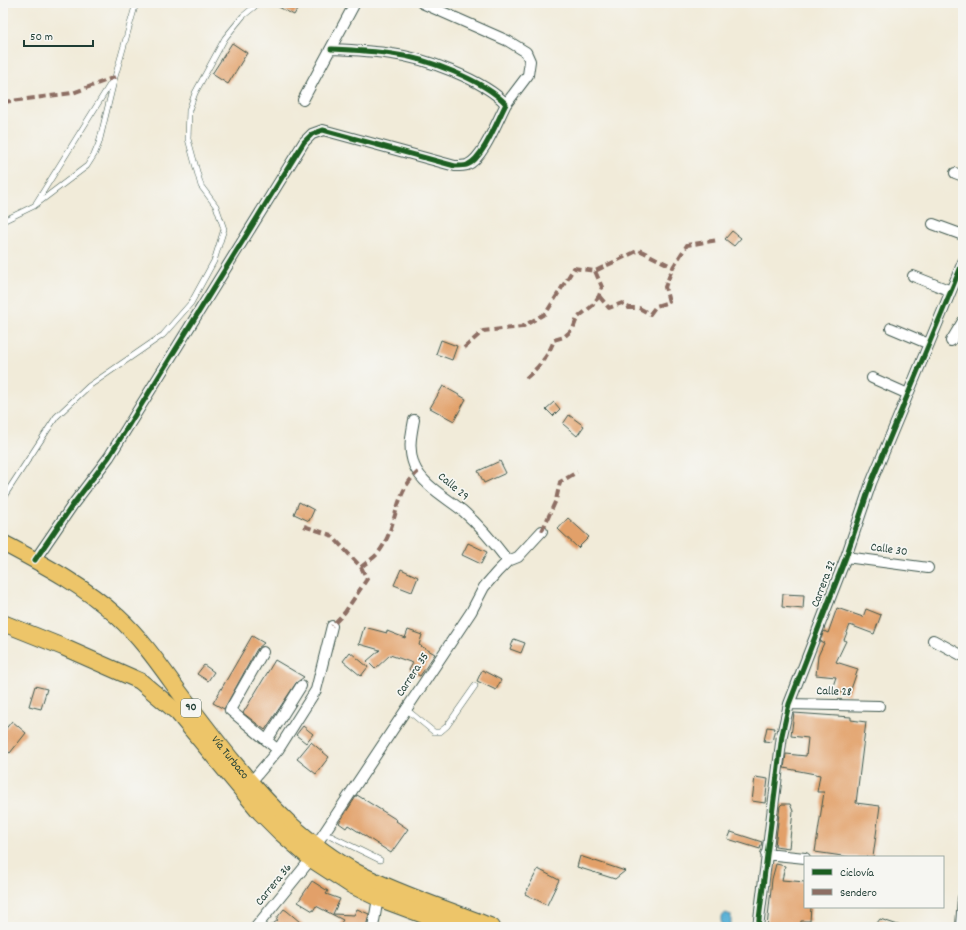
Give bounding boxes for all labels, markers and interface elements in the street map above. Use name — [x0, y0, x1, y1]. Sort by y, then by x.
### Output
scale bar — [24, 22, 93, 48]
text: 50 m — [30, 29, 53, 46]
street label: Calle 29 — [434, 469, 472, 505]
street label: Calle 30 — [869, 539, 909, 561]
street label: Carrera 32 — [807, 558, 841, 610]
street label: Carrera 35 — [392, 650, 434, 700]
street label: Calle 28 — [816, 683, 852, 701]
road number: 90 — [181, 699, 201, 717]
street label: Vía Turbaco — [207, 732, 253, 783]
legend — [804, 856, 944, 908]
street label: Carrera 36 — [252, 860, 296, 910]
text: Ciclovía — [840, 865, 874, 882]
text: Sendero — [840, 885, 877, 902]

